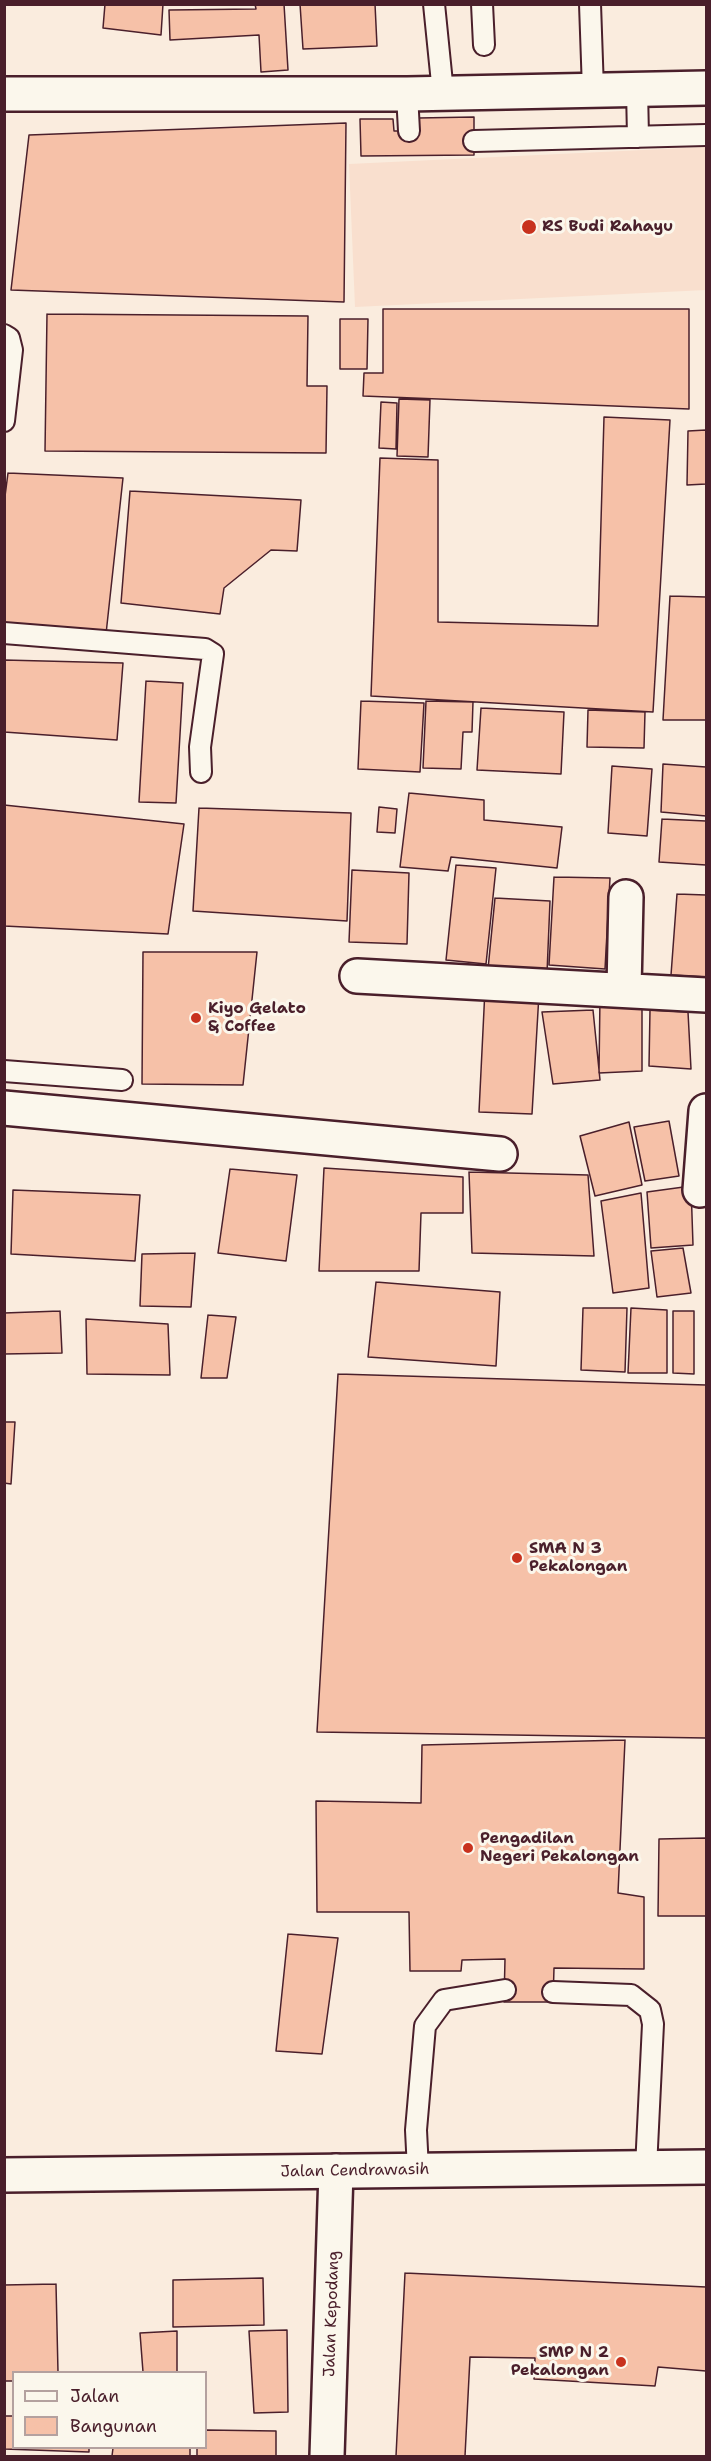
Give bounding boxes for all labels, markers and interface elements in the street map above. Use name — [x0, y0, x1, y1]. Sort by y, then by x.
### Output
place label: RS Budi Rahayu — [542, 217, 673, 237]
marker: RS Budi Rahayu — [520, 218, 538, 236]
place label: Kiyo Gelato & Coffee — [208, 999, 306, 1037]
marker: Kiyo Gelato & Coffee — [189, 1011, 203, 1025]
place label: SMA N 3 Pekalongan — [529, 1539, 627, 1577]
marker: SMA N 3 Pekalongan — [510, 1551, 524, 1565]
place label: Pengadilan Negeri Pekalongan — [480, 1829, 639, 1867]
marker: Pengadilan Negeri Pekalongan — [461, 1841, 475, 1855]
street label: Jalan Cendrawasih — [280, 2160, 430, 2182]
street label: Jalan Kepodang — [320, 2251, 344, 2377]
place label: SMP N 2 Pekalongan — [511, 2343, 609, 2381]
marker: SMP N 2 Pekalongan — [614, 2355, 628, 2369]
legend — [12, 2371, 207, 2449]
text: Jalan — [70, 2384, 119, 2408]
text: Bangunan — [70, 2414, 157, 2438]

